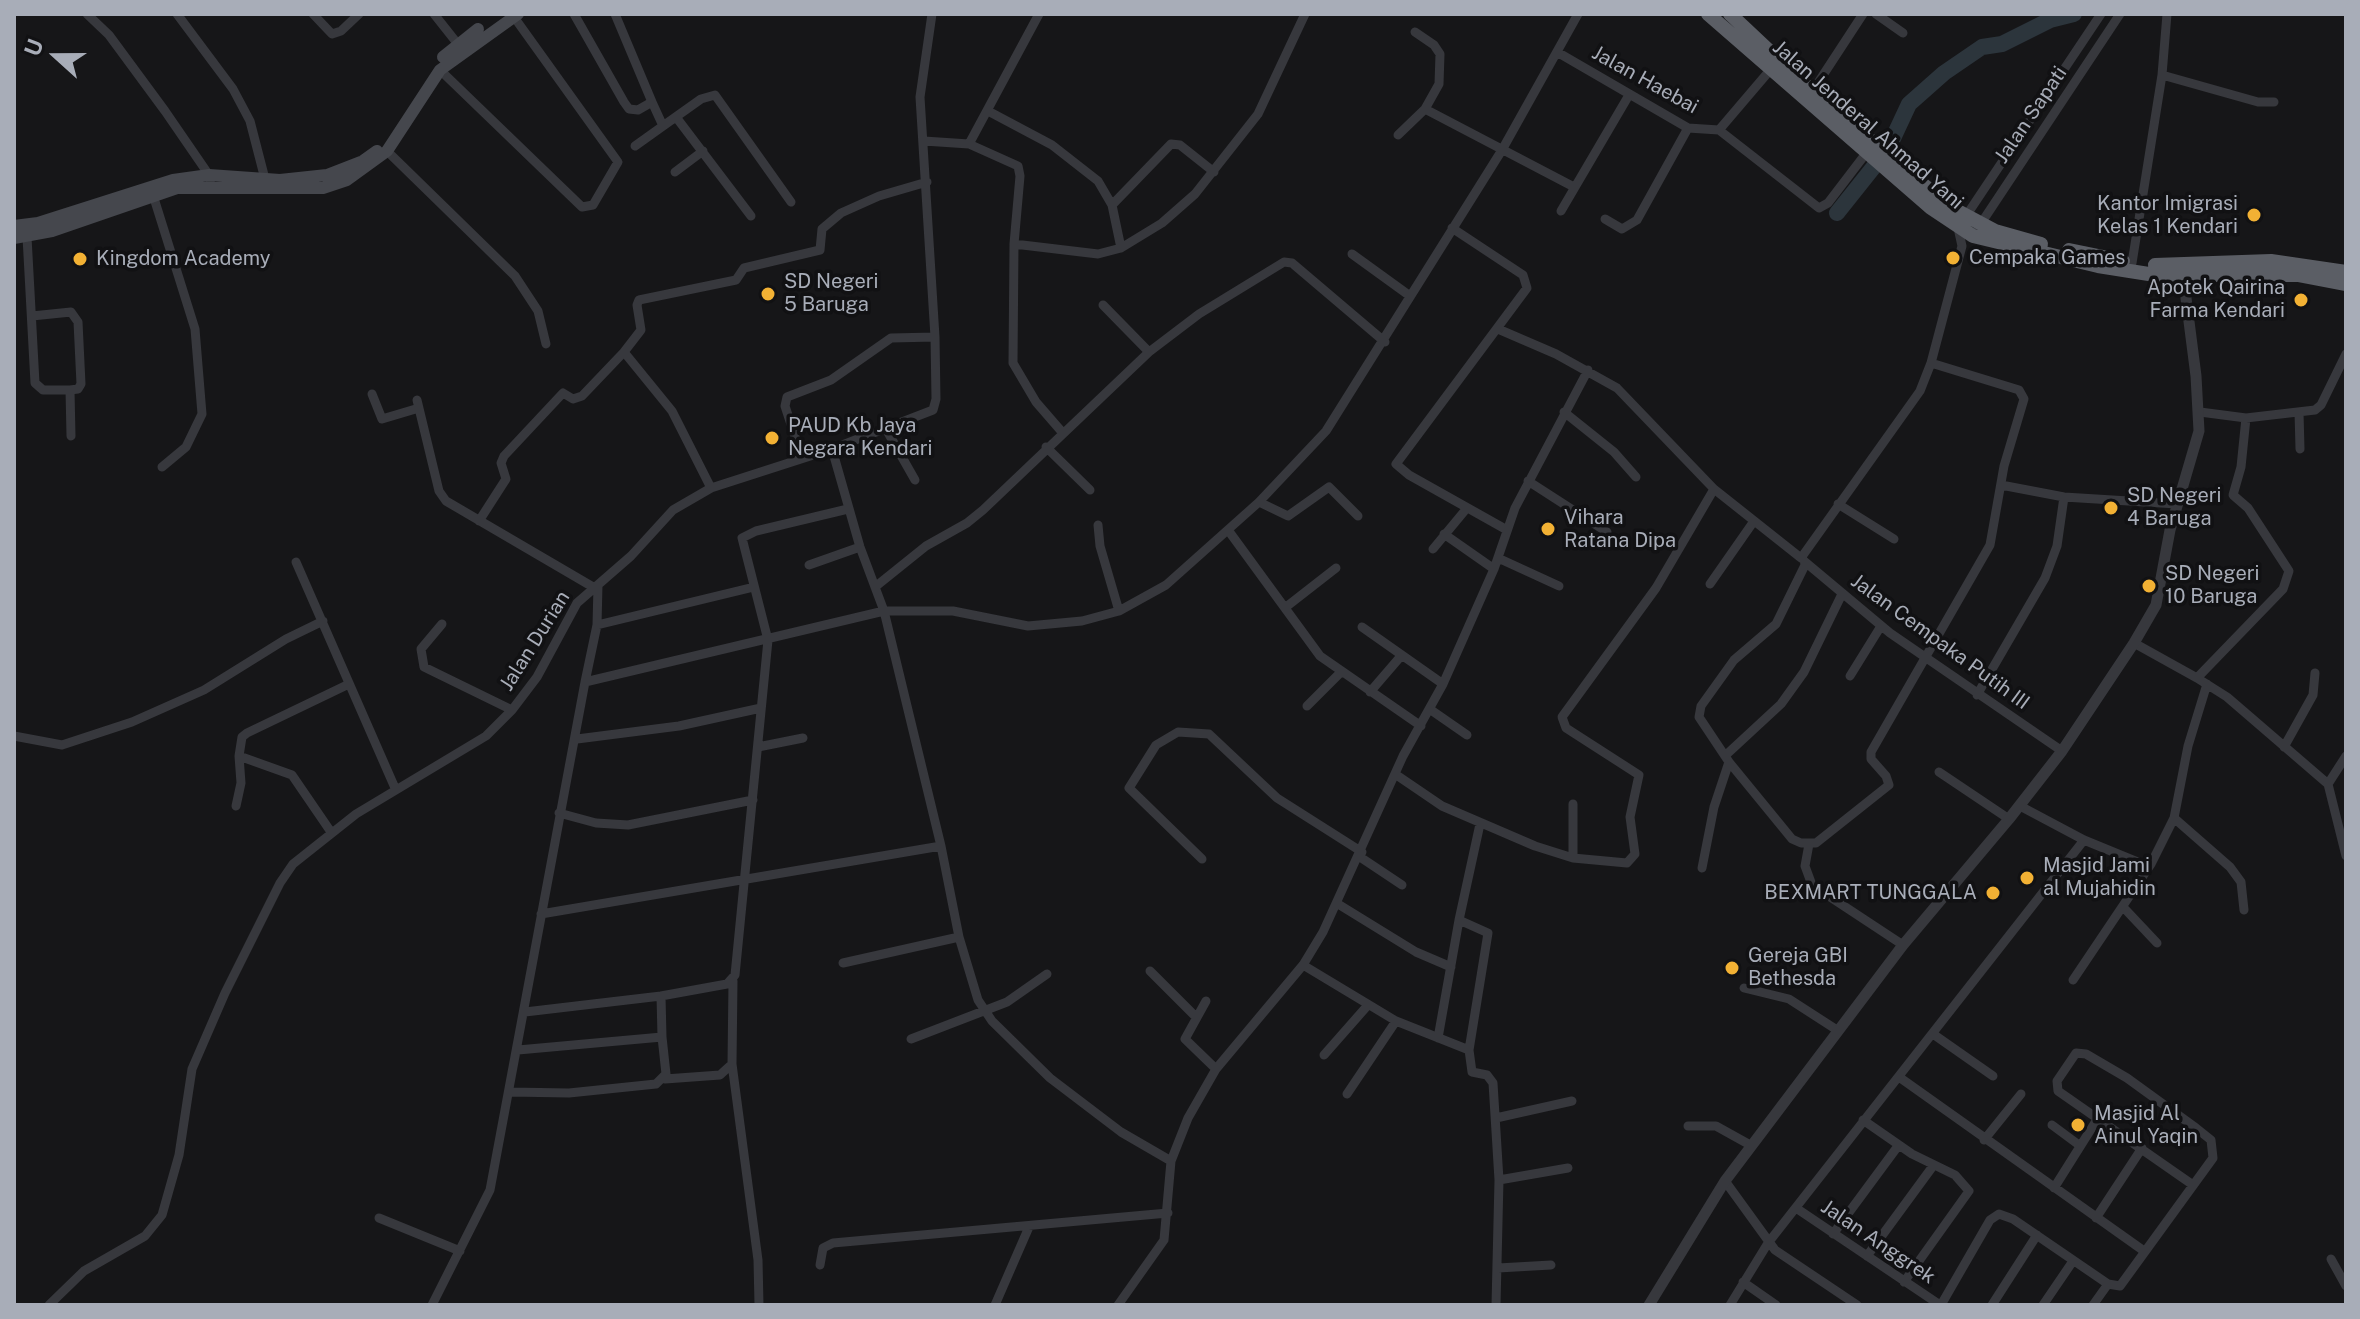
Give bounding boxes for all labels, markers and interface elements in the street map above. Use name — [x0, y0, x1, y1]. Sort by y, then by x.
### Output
north arrow — [16, 16, 96, 96]
text: U — [19, 35, 49, 59]
street label: Jalan Jenderal Ahmad Yani — [1768, 36, 1968, 214]
street label: Jalan Haebai — [1588, 41, 1702, 119]
street label: Jalan Sapati — [1990, 62, 2072, 168]
place label: Kantor Imigrasi Kelas 1 Kendari — [2097, 192, 2238, 239]
marker: Kantor Imigrasi Kelas 1 Kendari — [2245, 206, 2263, 224]
place label: Cempaka Games — [1969, 246, 2125, 270]
place label: Kingdom Academy — [96, 247, 270, 271]
marker: Cempaka Games — [1944, 249, 1962, 267]
marker: Kingdom Academy — [71, 250, 89, 268]
place label: SD Negeri 5 Baruga — [784, 270, 878, 317]
place label: Apotek Qairina Farma Kendari — [2147, 276, 2285, 323]
marker: SD Negeri 5 Baruga — [759, 285, 777, 303]
marker: Apotek Qairina Farma Kendari — [2292, 291, 2310, 309]
place label: PAUD Kb Jaya Negara Kendari — [788, 414, 932, 461]
marker: PAUD Kb Jaya Negara Kendari — [763, 429, 781, 447]
place label: SD Negeri 4 Baruga — [2127, 484, 2221, 531]
marker: SD Negeri 4 Baruga — [2102, 499, 2120, 517]
place label: Vihara Ratana Dipa — [1564, 506, 1676, 553]
marker: Vihara Ratana Dipa — [1539, 520, 1557, 538]
place label: SD Negeri 10 Baruga — [2165, 562, 2259, 609]
street label: Jalan Cempaka Putih III — [1846, 569, 2034, 715]
marker: SD Negeri 10 Baruga — [2140, 577, 2158, 595]
street label: Jalan Durian — [495, 587, 575, 695]
place label: Masjid Jami al Mujahidin — [2043, 854, 2156, 901]
marker: Masjid Jami al Mujahidin — [2018, 869, 2036, 887]
place label: BEXMART TUNGGALA — [1764, 881, 1977, 905]
marker: BEXMART TUNGGALA — [1984, 884, 2002, 902]
place label: Gereja GBI Bethesda — [1748, 944, 1848, 991]
marker: Gereja GBI Bethesda — [1723, 959, 1741, 977]
place label: Masjid Al Ainul Yaqin — [2094, 1102, 2198, 1149]
marker: Masjid Al Ainul Yaqin — [2069, 1116, 2087, 1134]
street label: Jalan Anggrek — [1816, 1195, 1940, 1289]

